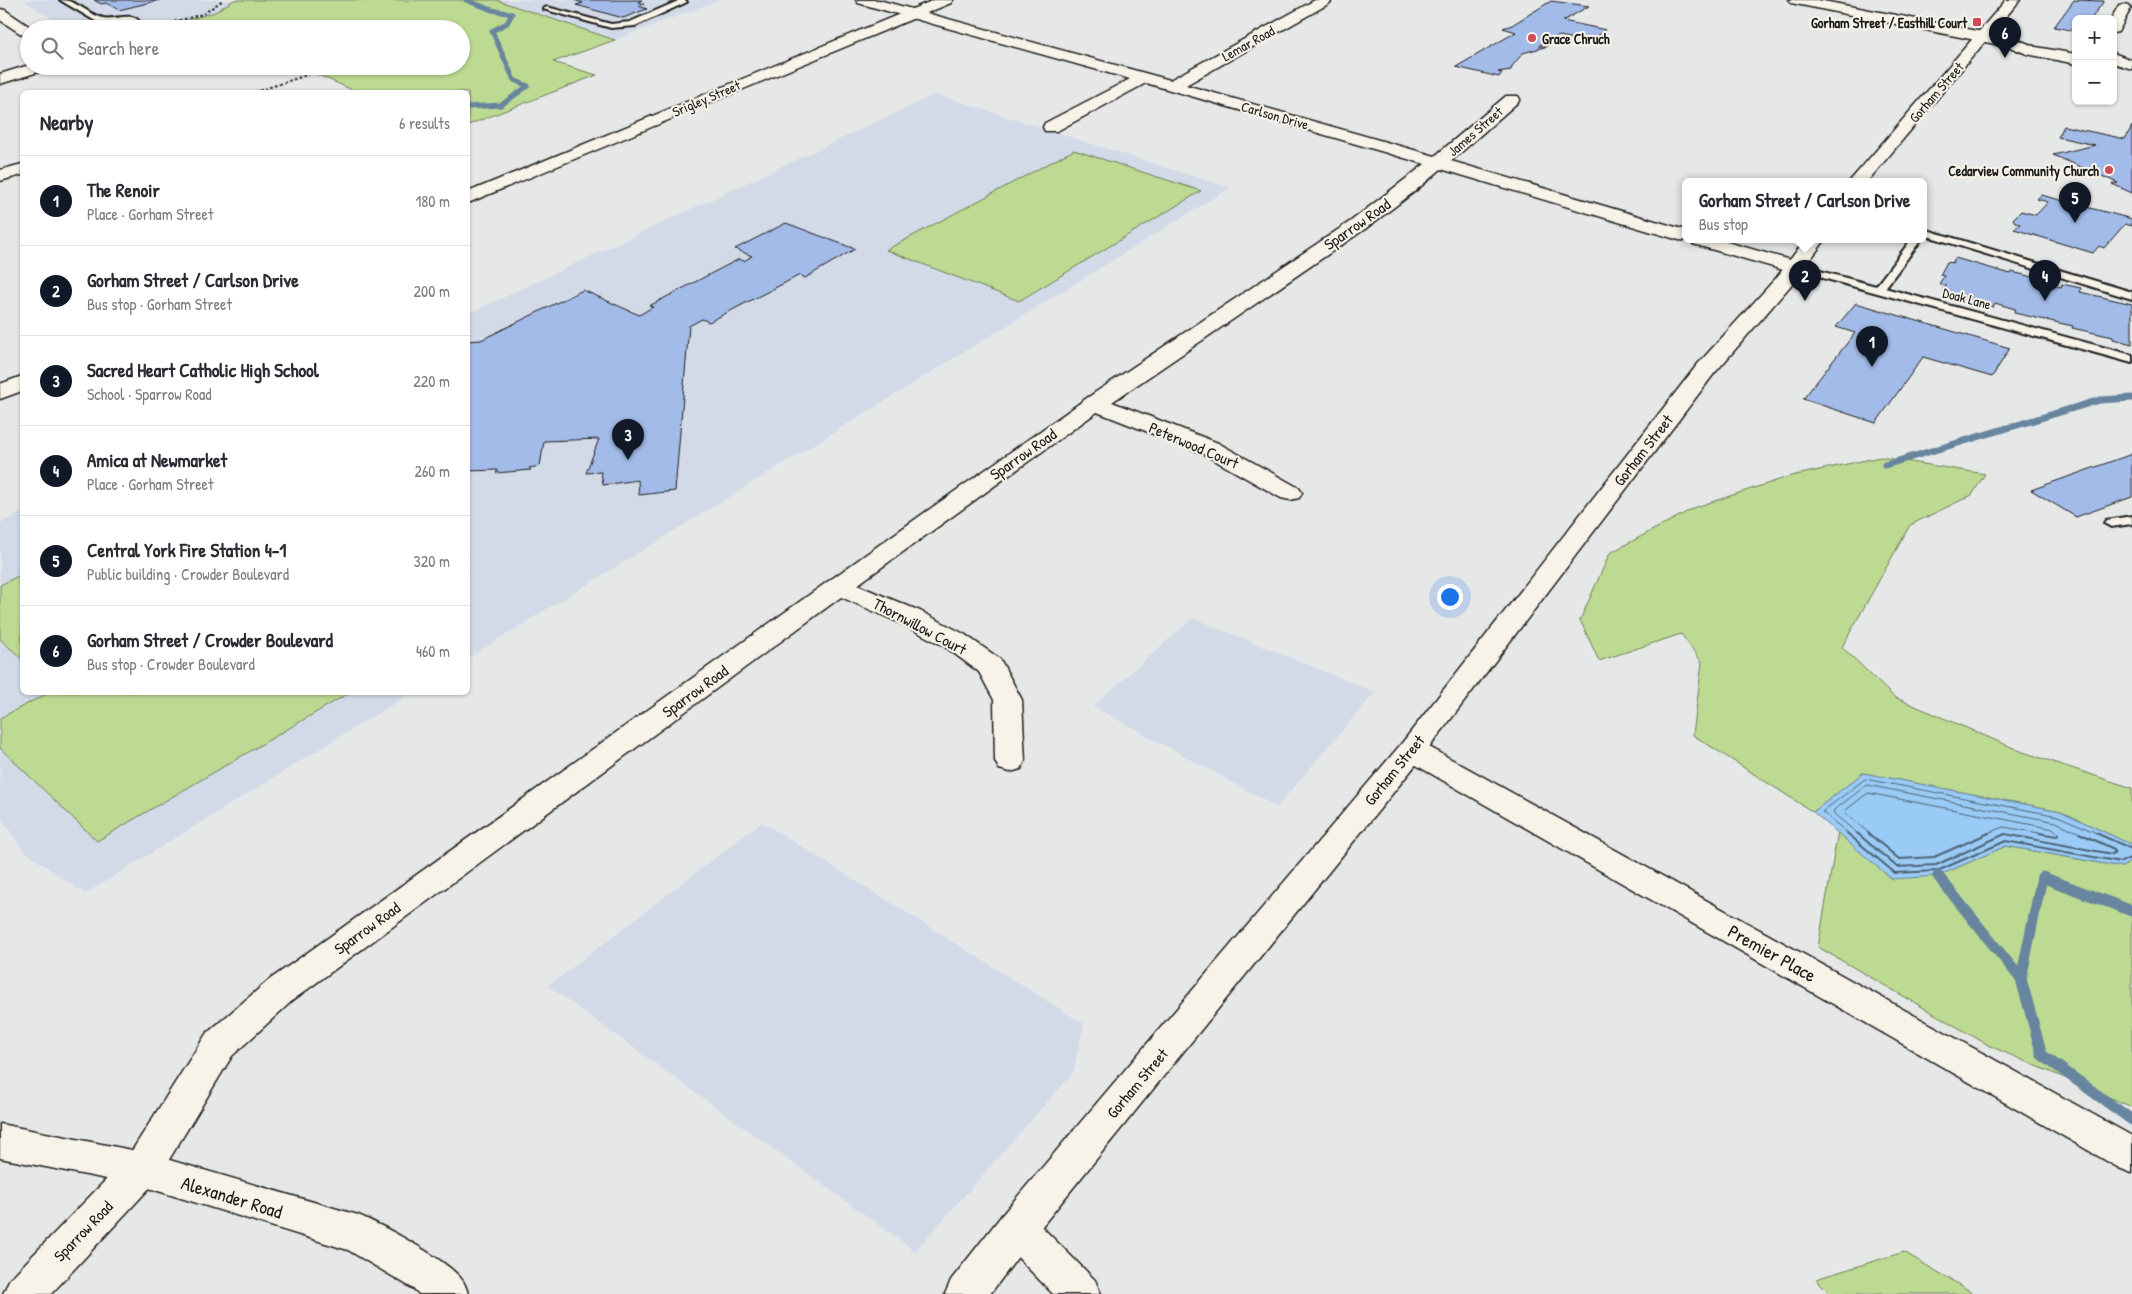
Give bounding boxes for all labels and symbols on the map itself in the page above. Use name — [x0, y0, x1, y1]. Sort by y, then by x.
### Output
place label: Gorham Street / Easthill Court — [1811, 13, 1968, 32]
marker: Gorham Street / Easthill Court — [1971, 16, 1983, 28]
pin: 6 — [1989, 17, 2021, 58]
street label: Lemar Road — [1218, 21, 1278, 65]
place label: Grace Chruch — [1542, 29, 1610, 48]
marker: Grace Chruch — [1526, 32, 1538, 44]
street label: Gorham Street — [1904, 58, 1968, 126]
street label: Srigley Street — [669, 75, 744, 122]
street label: Carlson Drive — [1239, 96, 1311, 134]
street label: James Street — [1443, 102, 1507, 160]
place label: Cedarview Community Church — [1948, 161, 2099, 182]
marker: Cedarview Community Church — [2103, 164, 2115, 176]
pin: 5 — [2059, 182, 2091, 223]
street label: Sparrow Road — [1319, 193, 1395, 255]
pin: 2 — [1789, 260, 1821, 301]
pin: 4 — [2029, 260, 2061, 301]
street label: Doak Lane — [1941, 282, 1994, 314]
pin: 1 — [1856, 326, 1888, 367]
street label: Gorham Street — [1608, 409, 1678, 490]
street label: Peterwood Court — [1146, 416, 1243, 474]
pin: 3 — [612, 419, 644, 460]
street label: Sparrow Road — [985, 423, 1061, 485]
your location — [1437, 584, 1463, 610]
street label: Thornwillow Court — [869, 592, 971, 660]
street label: Sparrow Road — [658, 660, 732, 722]
street label: Gorham Street — [1359, 730, 1430, 810]
street label: Sparrow Road — [330, 897, 404, 959]
street label: Premier Place — [1723, 918, 1821, 988]
street label: Gorham Street — [1101, 1043, 1173, 1123]
street label: Alexander Road — [178, 1169, 286, 1225]
street label: Sparrow Road — [49, 1196, 117, 1266]

